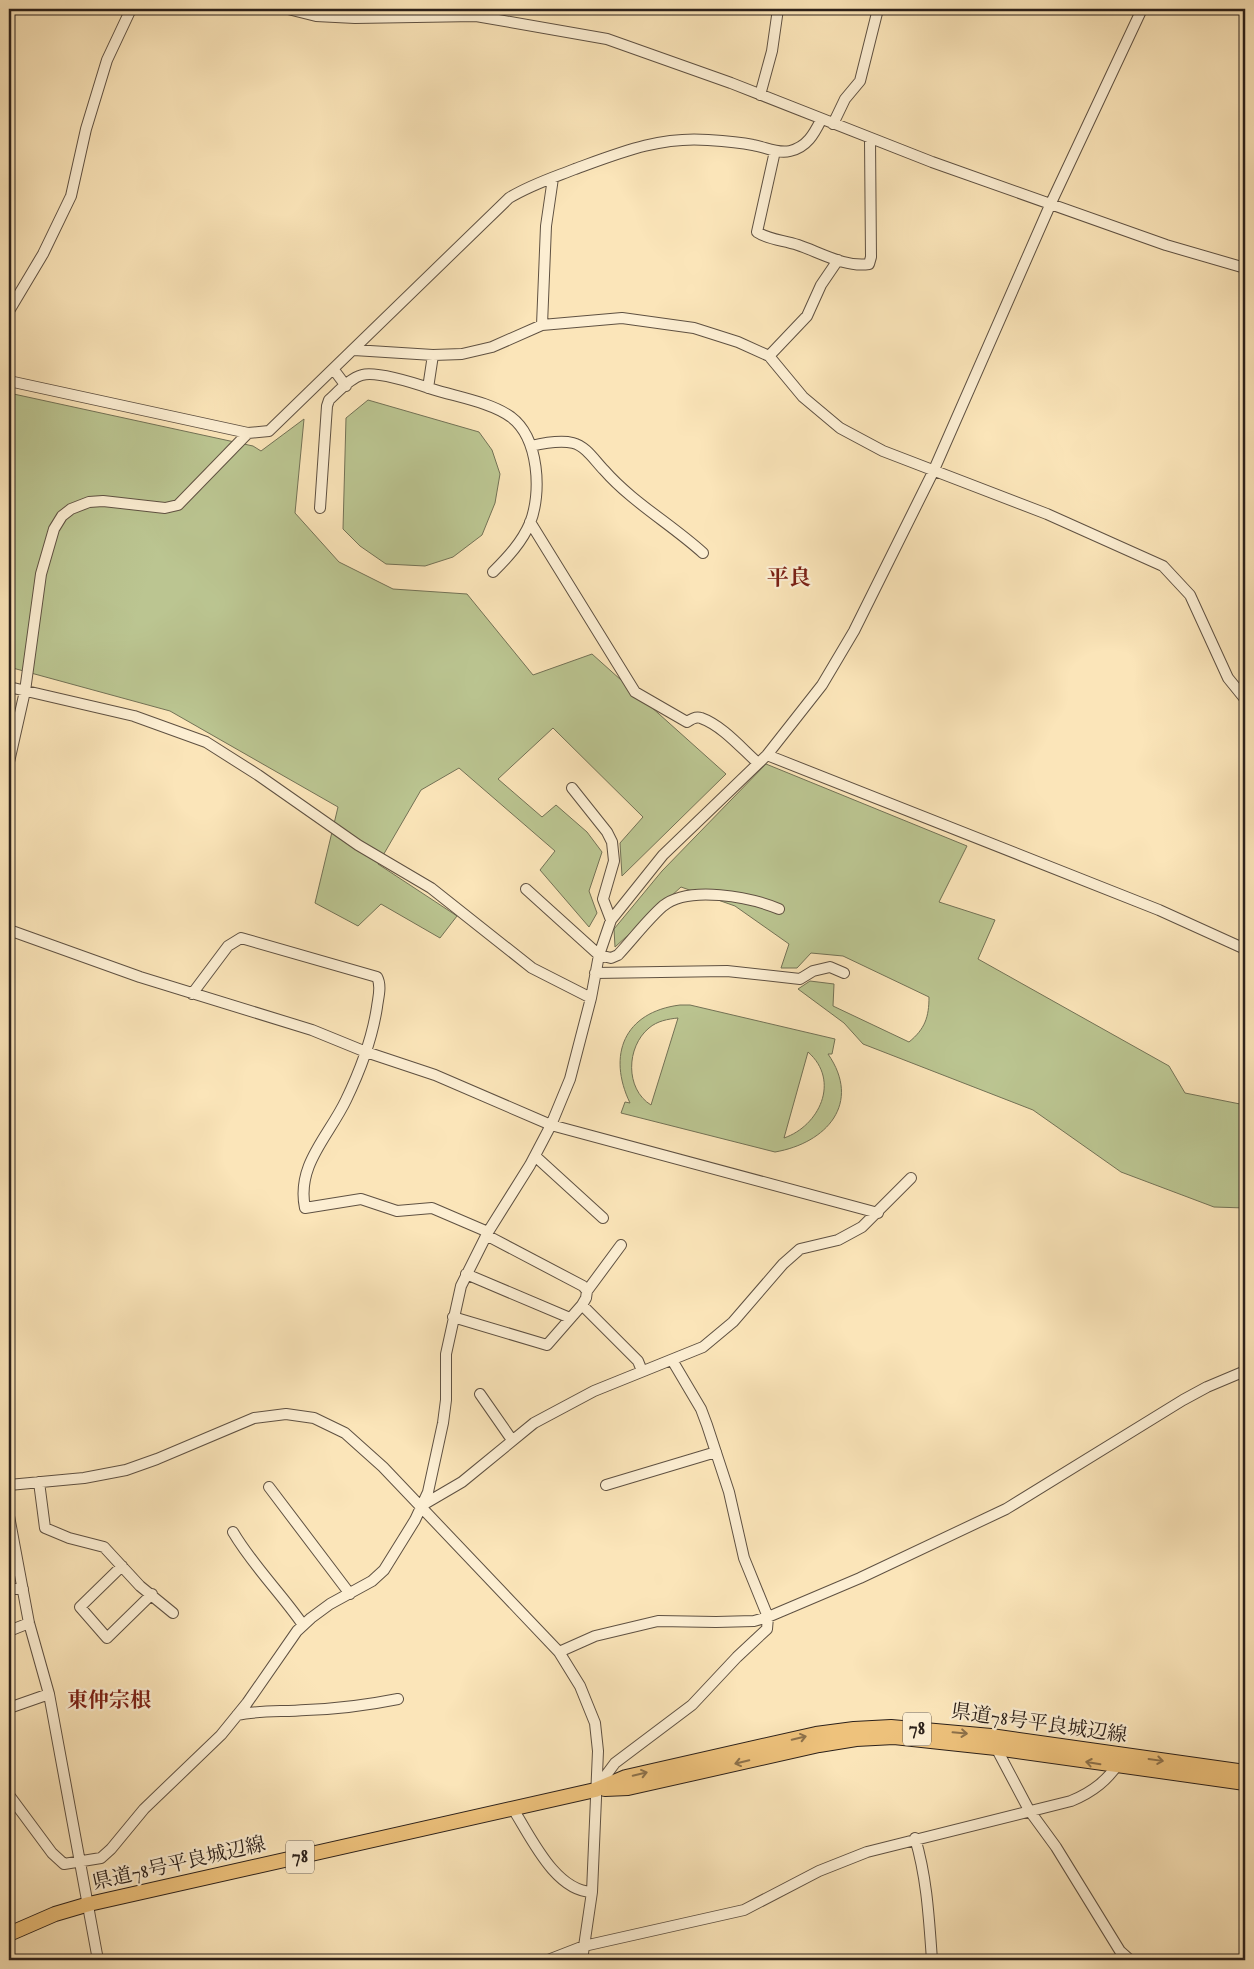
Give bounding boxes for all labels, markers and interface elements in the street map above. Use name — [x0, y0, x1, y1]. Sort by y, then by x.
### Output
district label: 平良 — [767, 565, 811, 593]
district label: 東仲宗根 — [67, 1688, 151, 1715]
street label: 県道78号平良城辺線 — [950, 1699, 1128, 1749]
road number: 78 — [903, 1712, 931, 1746]
one-way arrow — [952, 1728, 968, 1738]
one-way arrow — [791, 1733, 807, 1742]
one-way arrow — [1148, 1755, 1164, 1765]
one-way arrow — [734, 1758, 750, 1768]
one-way arrow — [1085, 1758, 1101, 1768]
one-way arrow — [632, 1769, 648, 1778]
street label: 県道78号平良城辺線 — [90, 1832, 268, 1896]
road number: 78 — [286, 1840, 314, 1874]

